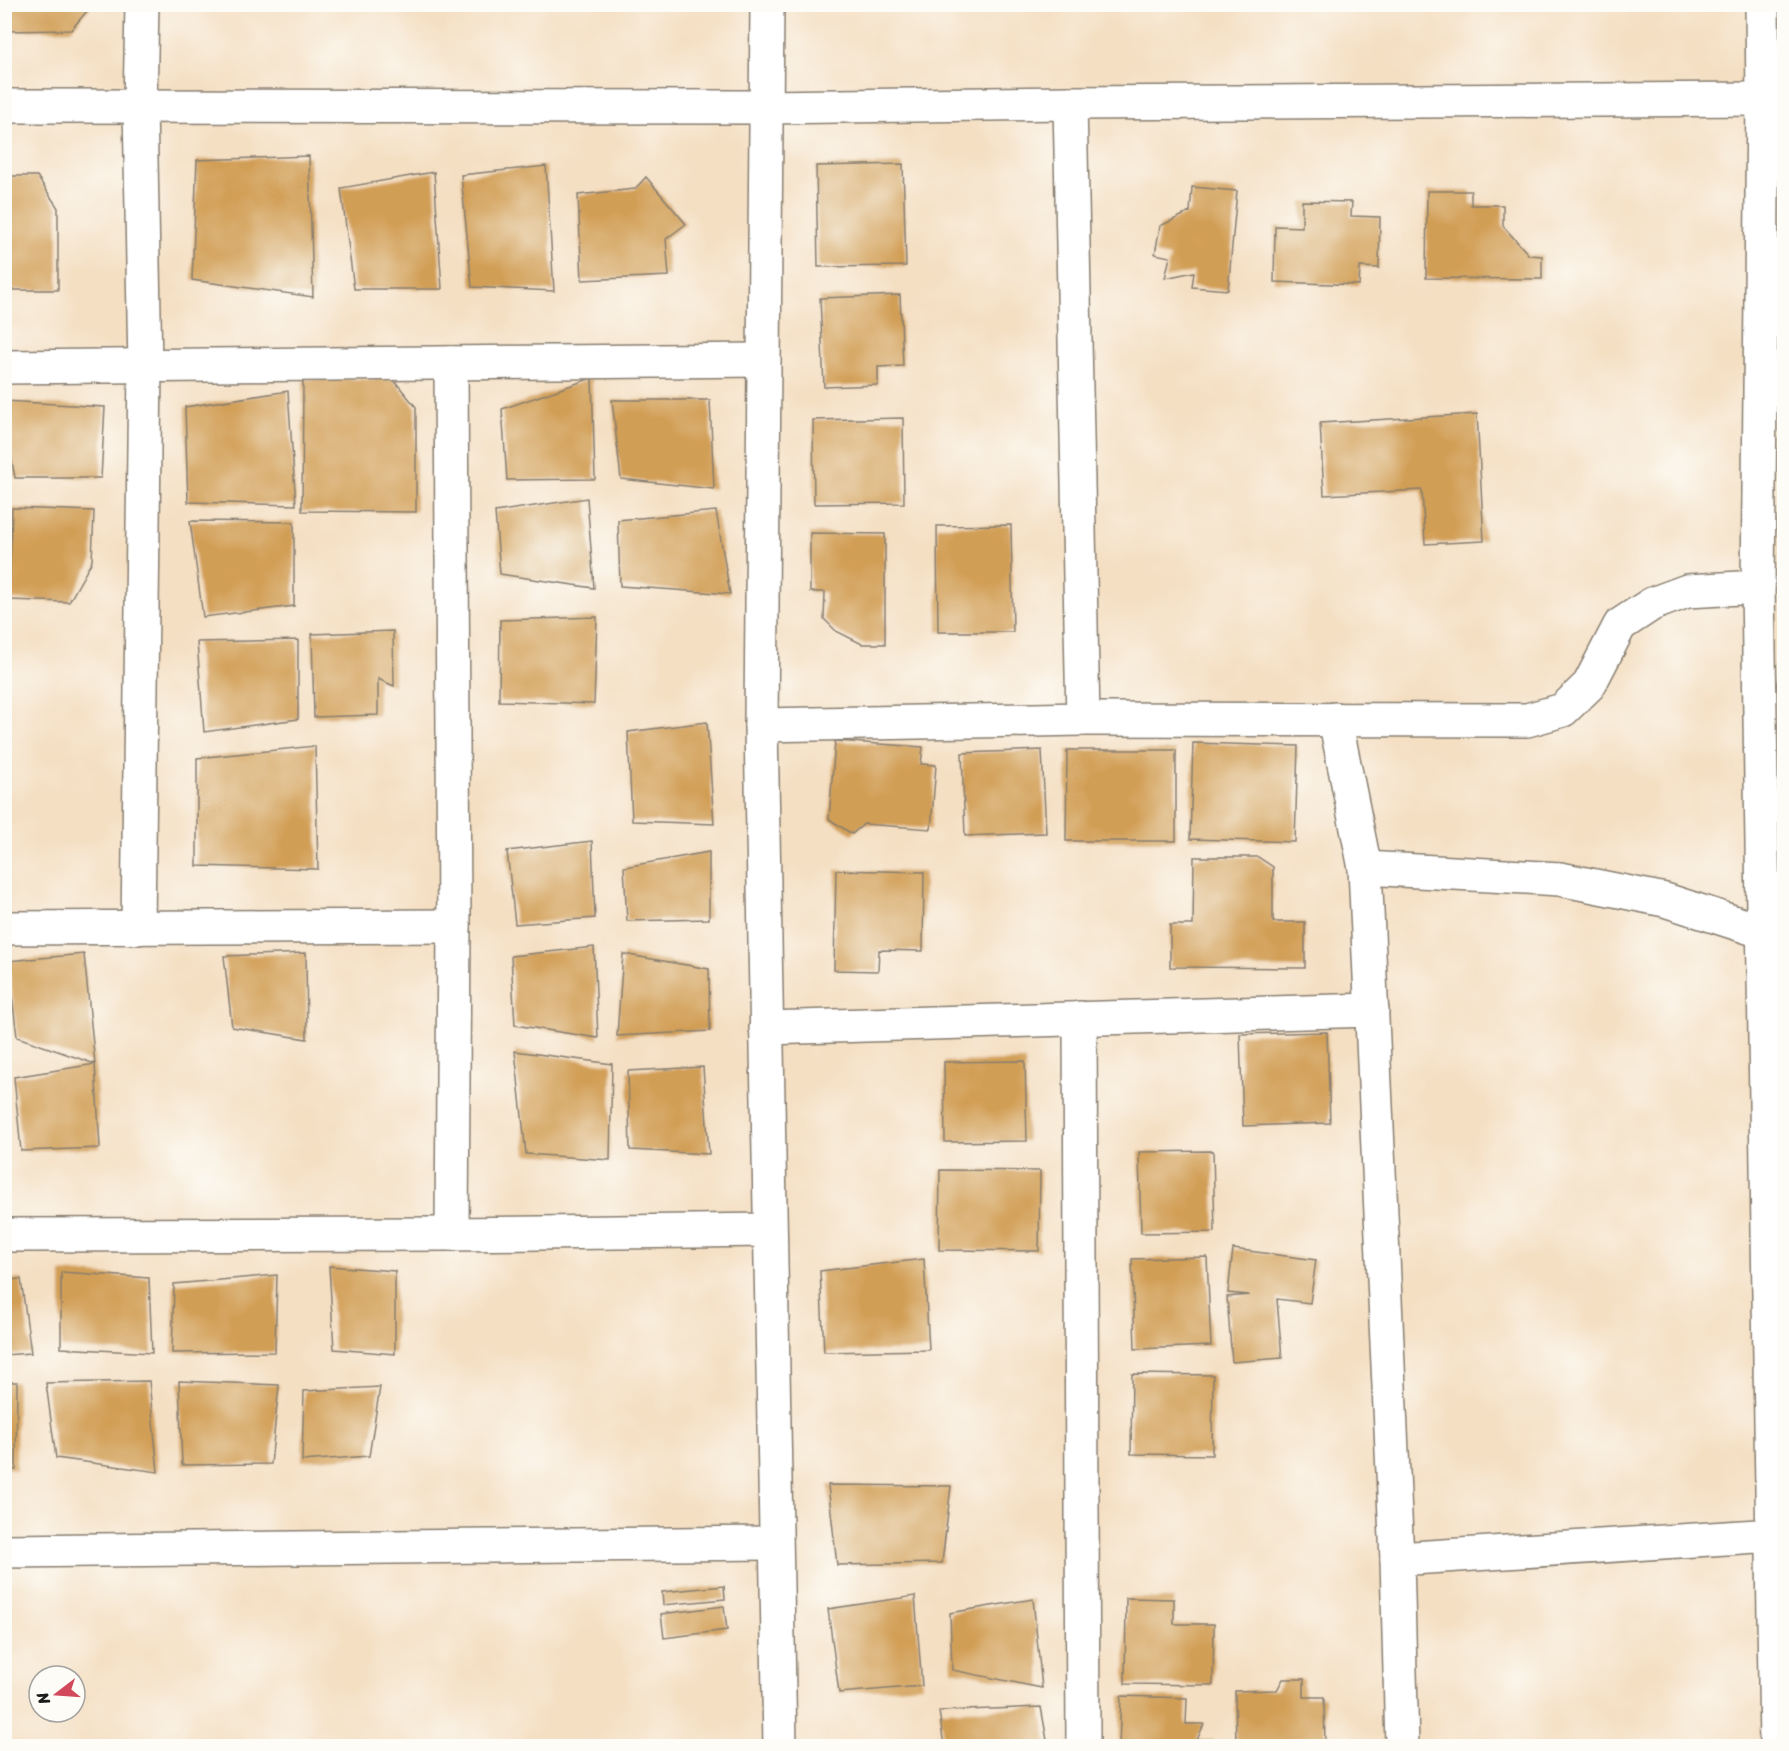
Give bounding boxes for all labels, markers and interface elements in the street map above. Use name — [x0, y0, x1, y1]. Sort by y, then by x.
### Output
north arrow — [27, 1664, 87, 1724]
text: N — [27, 1688, 59, 1709]

